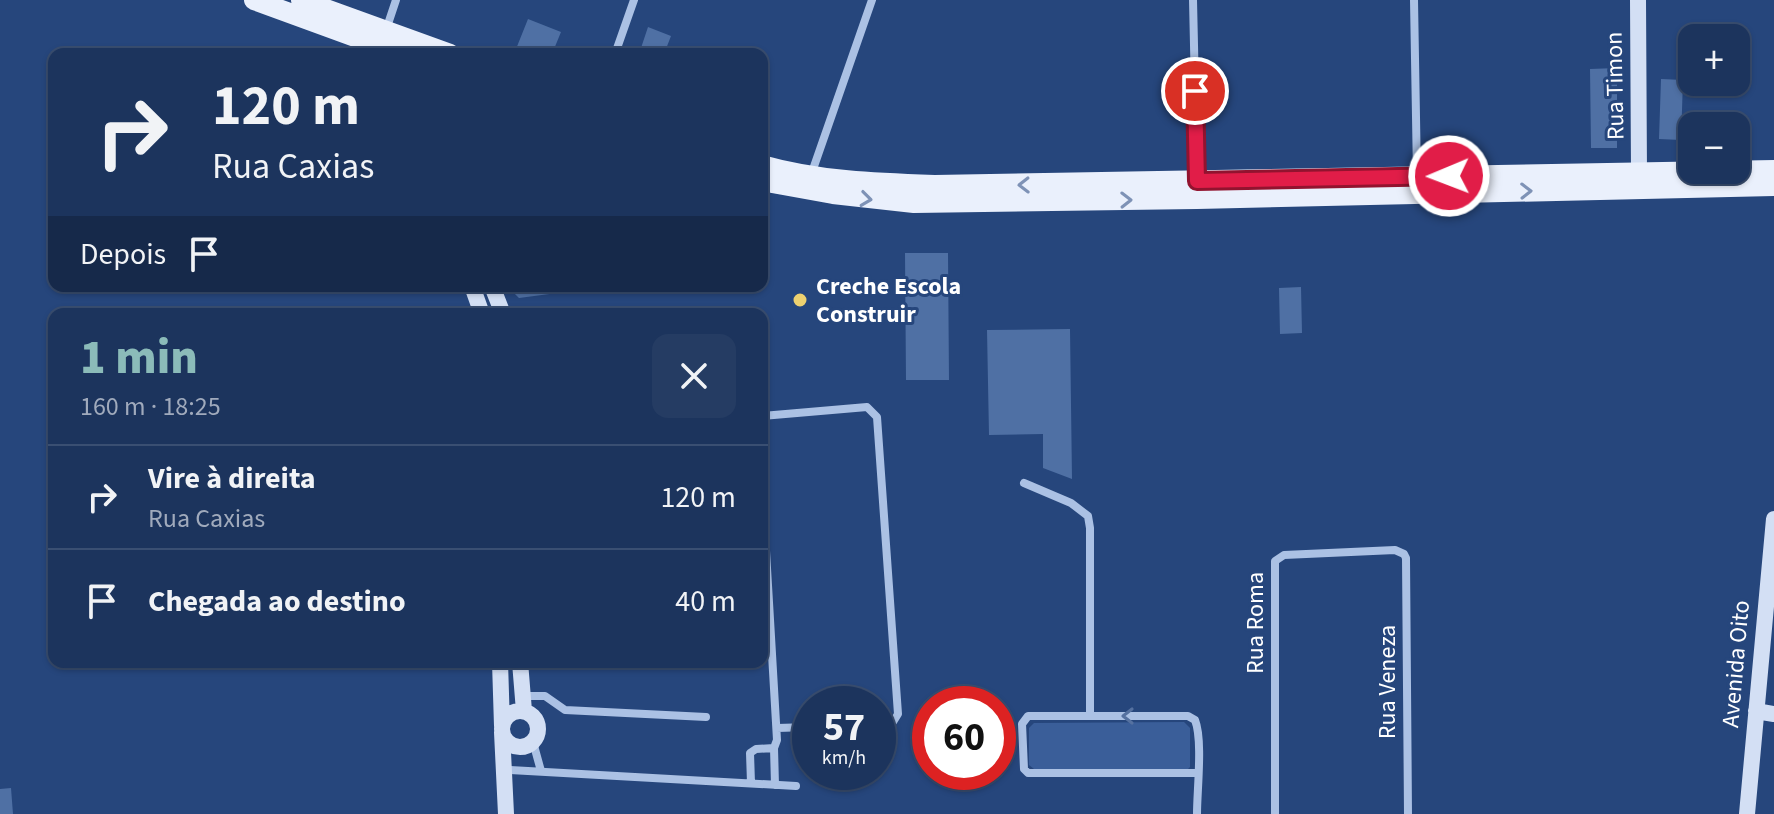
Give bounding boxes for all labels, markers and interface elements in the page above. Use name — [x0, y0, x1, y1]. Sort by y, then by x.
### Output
map controls — [1678, 24, 1750, 184]
button: + — [1678, 24, 1750, 96]
street label: Rua Timon — [1597, 31, 1633, 141]
pin — [1161, 57, 1229, 125]
text: 120 m — [212, 67, 360, 146]
icon: arrive — [1173, 69, 1217, 113]
icon: right — [80, 80, 184, 184]
button: − — [1678, 112, 1750, 184]
position arrow — [1407, 134, 1491, 218]
text: Rua Caxias — [212, 141, 374, 192]
one-way arrow — [1017, 176, 1030, 194]
one-way arrow — [1520, 182, 1533, 200]
one-way arrow — [860, 190, 873, 207]
one-way arrow — [1120, 192, 1133, 209]
icon: arrive — [182, 232, 226, 276]
text: Depois — [80, 233, 166, 276]
place label: Creche Escola Construir — [816, 269, 961, 332]
marker: Creche Escola Construir — [791, 291, 809, 309]
text: 1 min — [80, 324, 198, 392]
button: close — [652, 334, 736, 418]
text: 160 m · 18:25 — [80, 388, 221, 425]
text: Vire à direita — [148, 457, 316, 500]
icon: right — [80, 475, 124, 519]
text: 120 m — [660, 476, 736, 519]
text: Rua Caxias — [148, 500, 265, 537]
street label: Rua Roma — [1238, 572, 1273, 674]
icon: arrive — [80, 579, 124, 623]
text: Chegada ao destino — [148, 580, 406, 623]
text: 40 m — [675, 580, 736, 623]
street label: Avenida Oito — [1713, 599, 1759, 729]
street label: Rua Veneza — [1370, 625, 1405, 739]
speed limit sign: 60 — [912, 686, 1016, 790]
text: 57 — [823, 699, 865, 756]
one-way arrow — [1121, 707, 1134, 725]
text: km/h — [822, 744, 866, 772]

